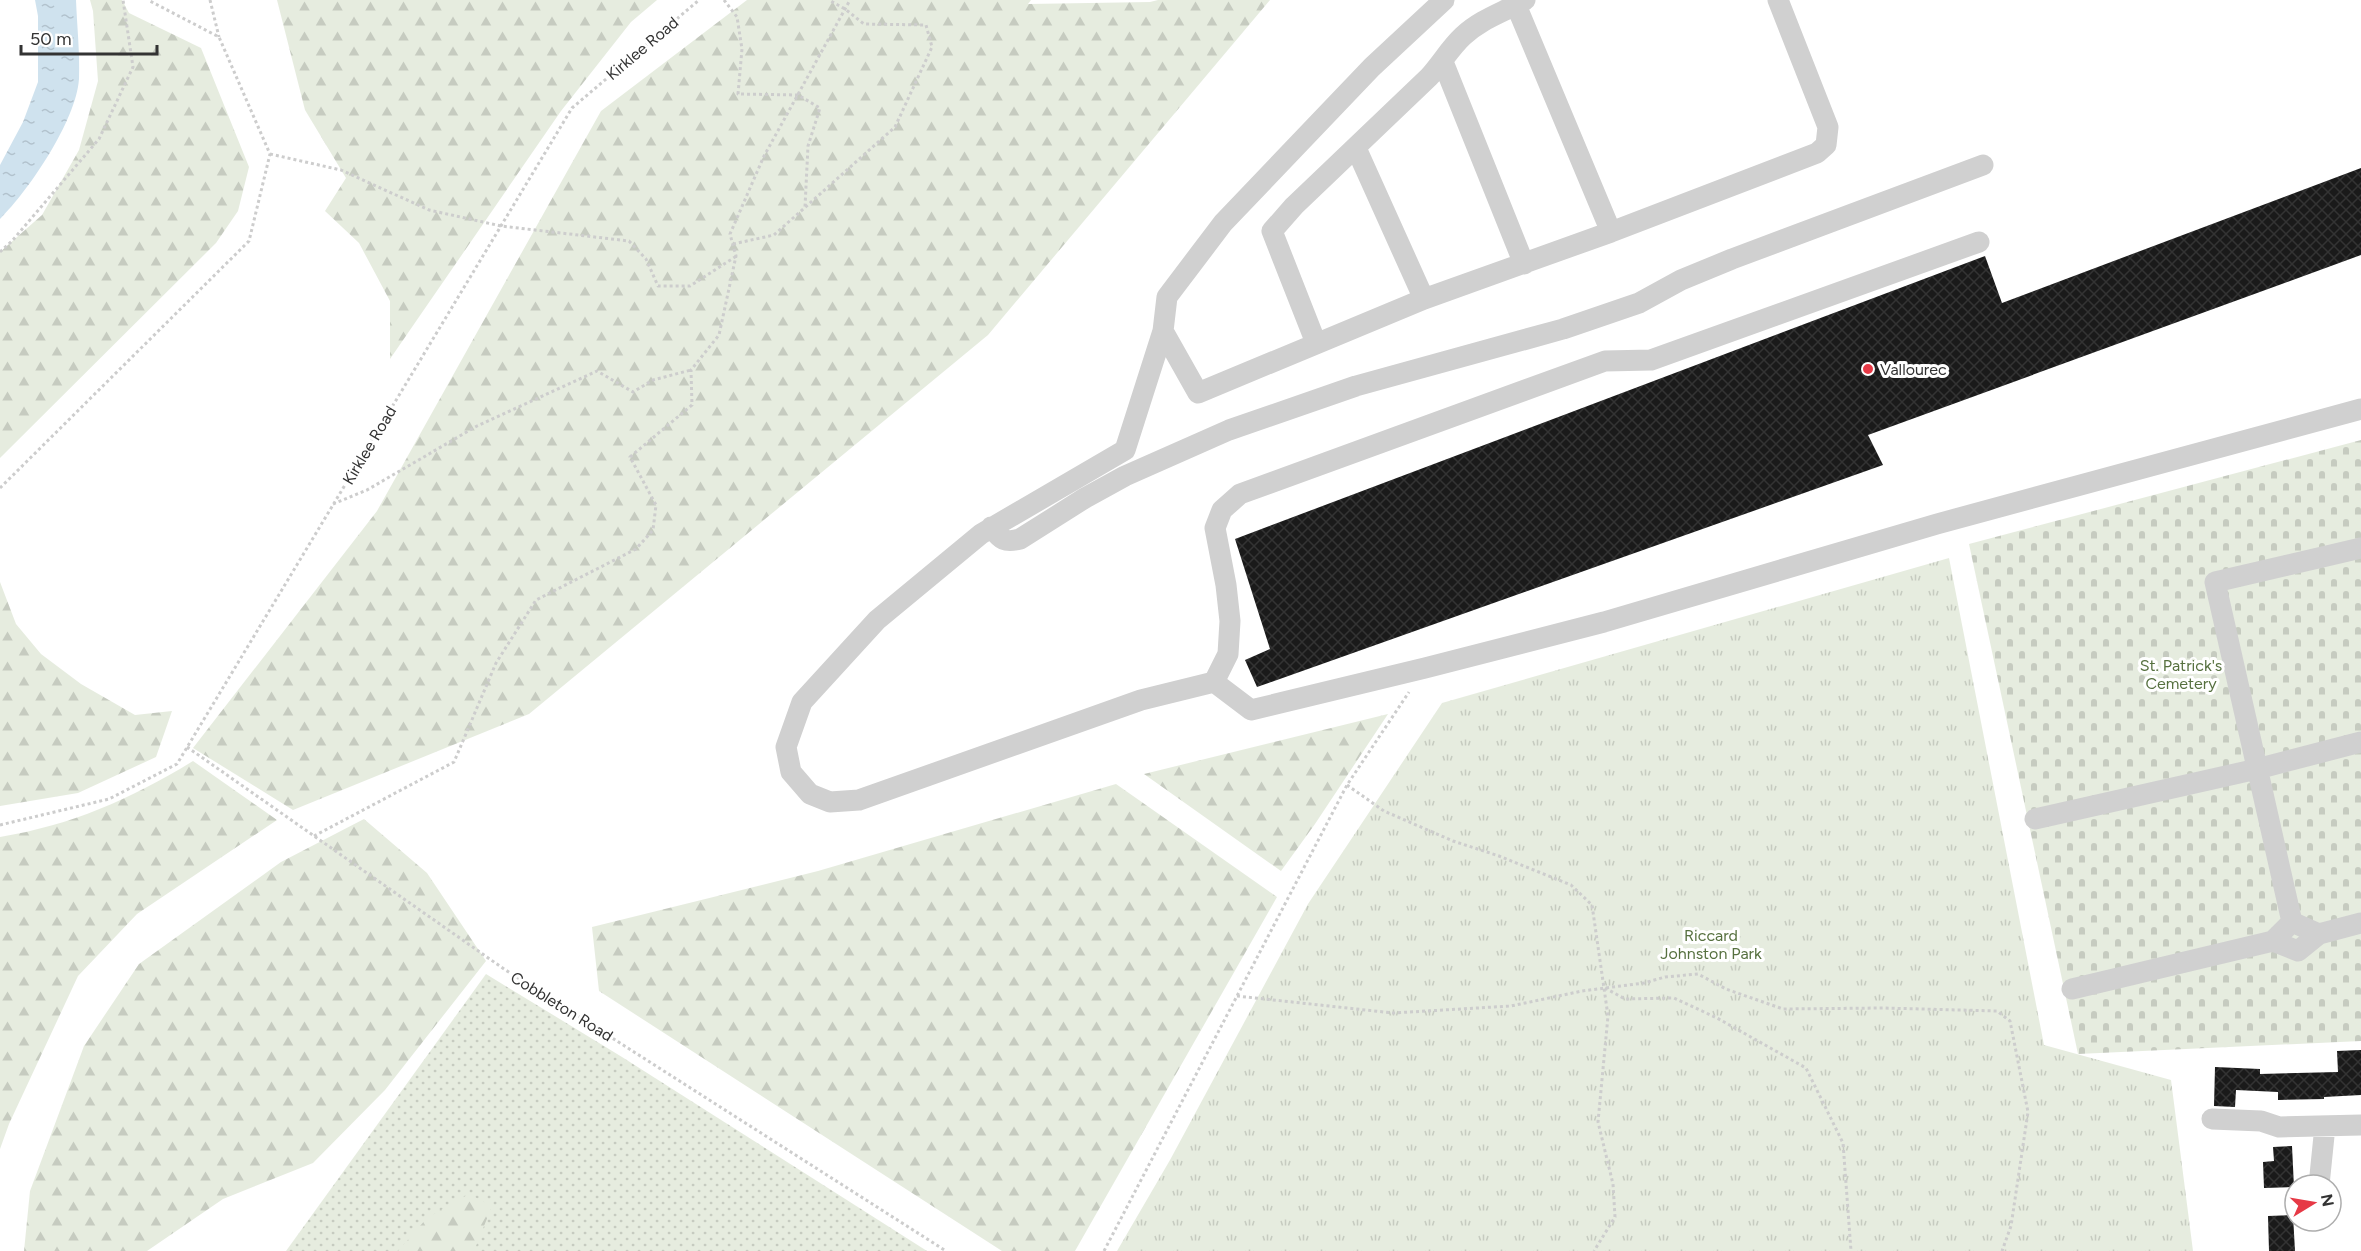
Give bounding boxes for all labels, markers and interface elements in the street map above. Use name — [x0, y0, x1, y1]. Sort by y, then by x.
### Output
street label: Kirklee Road — [602, 13, 682, 84]
scale bar — [21, 18, 158, 56]
text: 50 m — [30, 28, 72, 50]
place label: Vallourec — [1880, 360, 1947, 379]
marker: Vallourec — [1861, 362, 1875, 376]
street label: Kirklee Road — [339, 402, 400, 488]
park label: St. Patrick's Cemetery — [2140, 656, 2222, 693]
park label: Riccard Johnston Park — [1660, 926, 1762, 963]
street label: Cobbleton Road — [507, 967, 616, 1045]
north arrow — [2283, 1173, 2343, 1233]
text: N — [2317, 1192, 2338, 1208]

